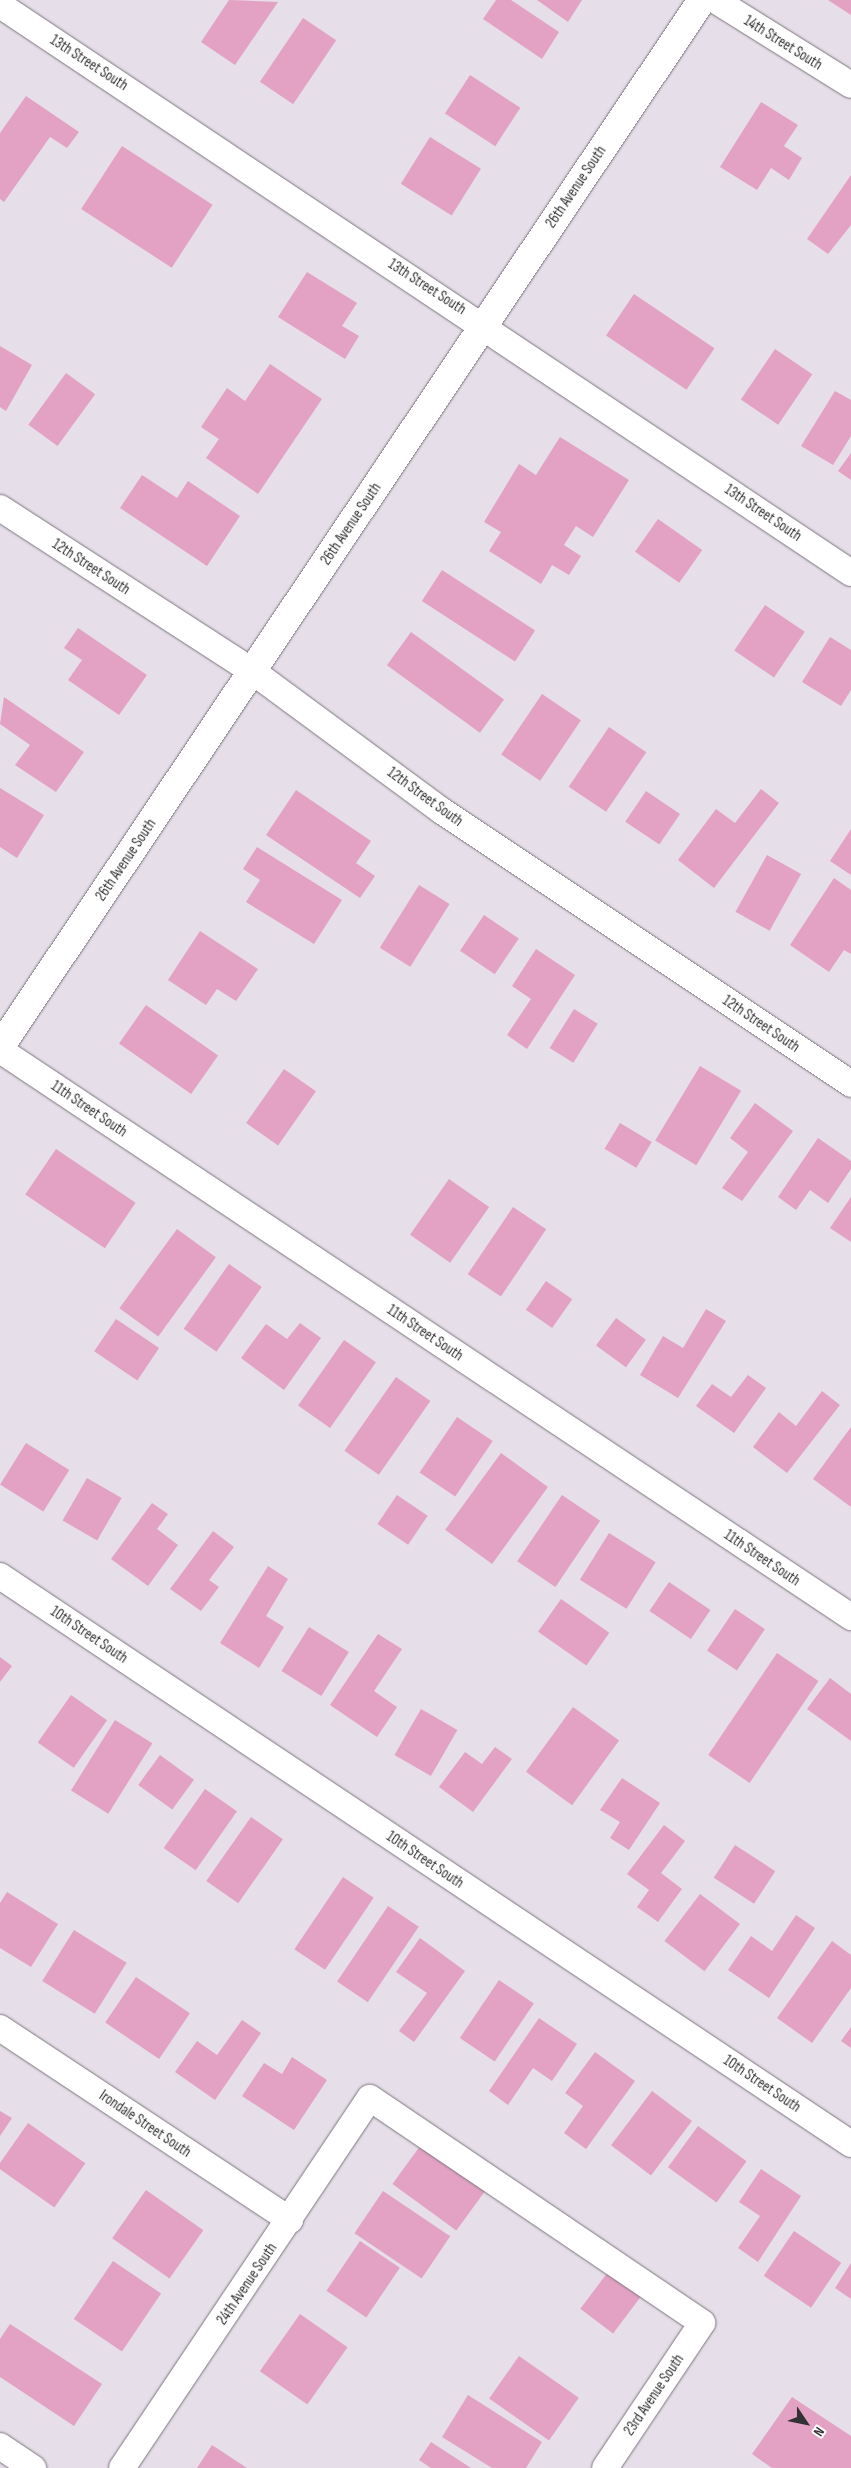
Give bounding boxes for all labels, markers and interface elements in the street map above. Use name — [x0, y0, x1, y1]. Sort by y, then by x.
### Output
street label: 14th Street South — [741, 12, 825, 74]
street label: 13th Street South — [47, 31, 131, 95]
street label: 26th Avenue South — [542, 143, 610, 231]
street label: 13th Street South — [385, 255, 469, 319]
street label: 26th Avenue South — [317, 480, 385, 568]
street label: 13th Street South — [721, 481, 805, 545]
street label: 12th Street South — [49, 535, 133, 599]
street label: 12th Street South — [384, 764, 466, 830]
street label: 26th Avenue South — [92, 816, 160, 904]
street label: 12th Street South — [719, 992, 803, 1056]
street label: 11th Street South — [48, 1077, 130, 1141]
street label: 11th Street South — [384, 1301, 466, 1365]
street label: 11th Street South — [721, 1526, 803, 1590]
street label: 10th Street South — [47, 1603, 131, 1667]
street label: 10th Street South — [383, 1828, 467, 1892]
street label: 10th Street South — [720, 2052, 804, 2116]
street label: Irondale Street South — [96, 2087, 194, 2161]
street label: 24th Avenue South — [213, 2240, 281, 2328]
street label: 23rd Avenue South — [620, 2351, 688, 2439]
north arrow — [781, 2398, 831, 2448]
text: N — [810, 2424, 828, 2440]

